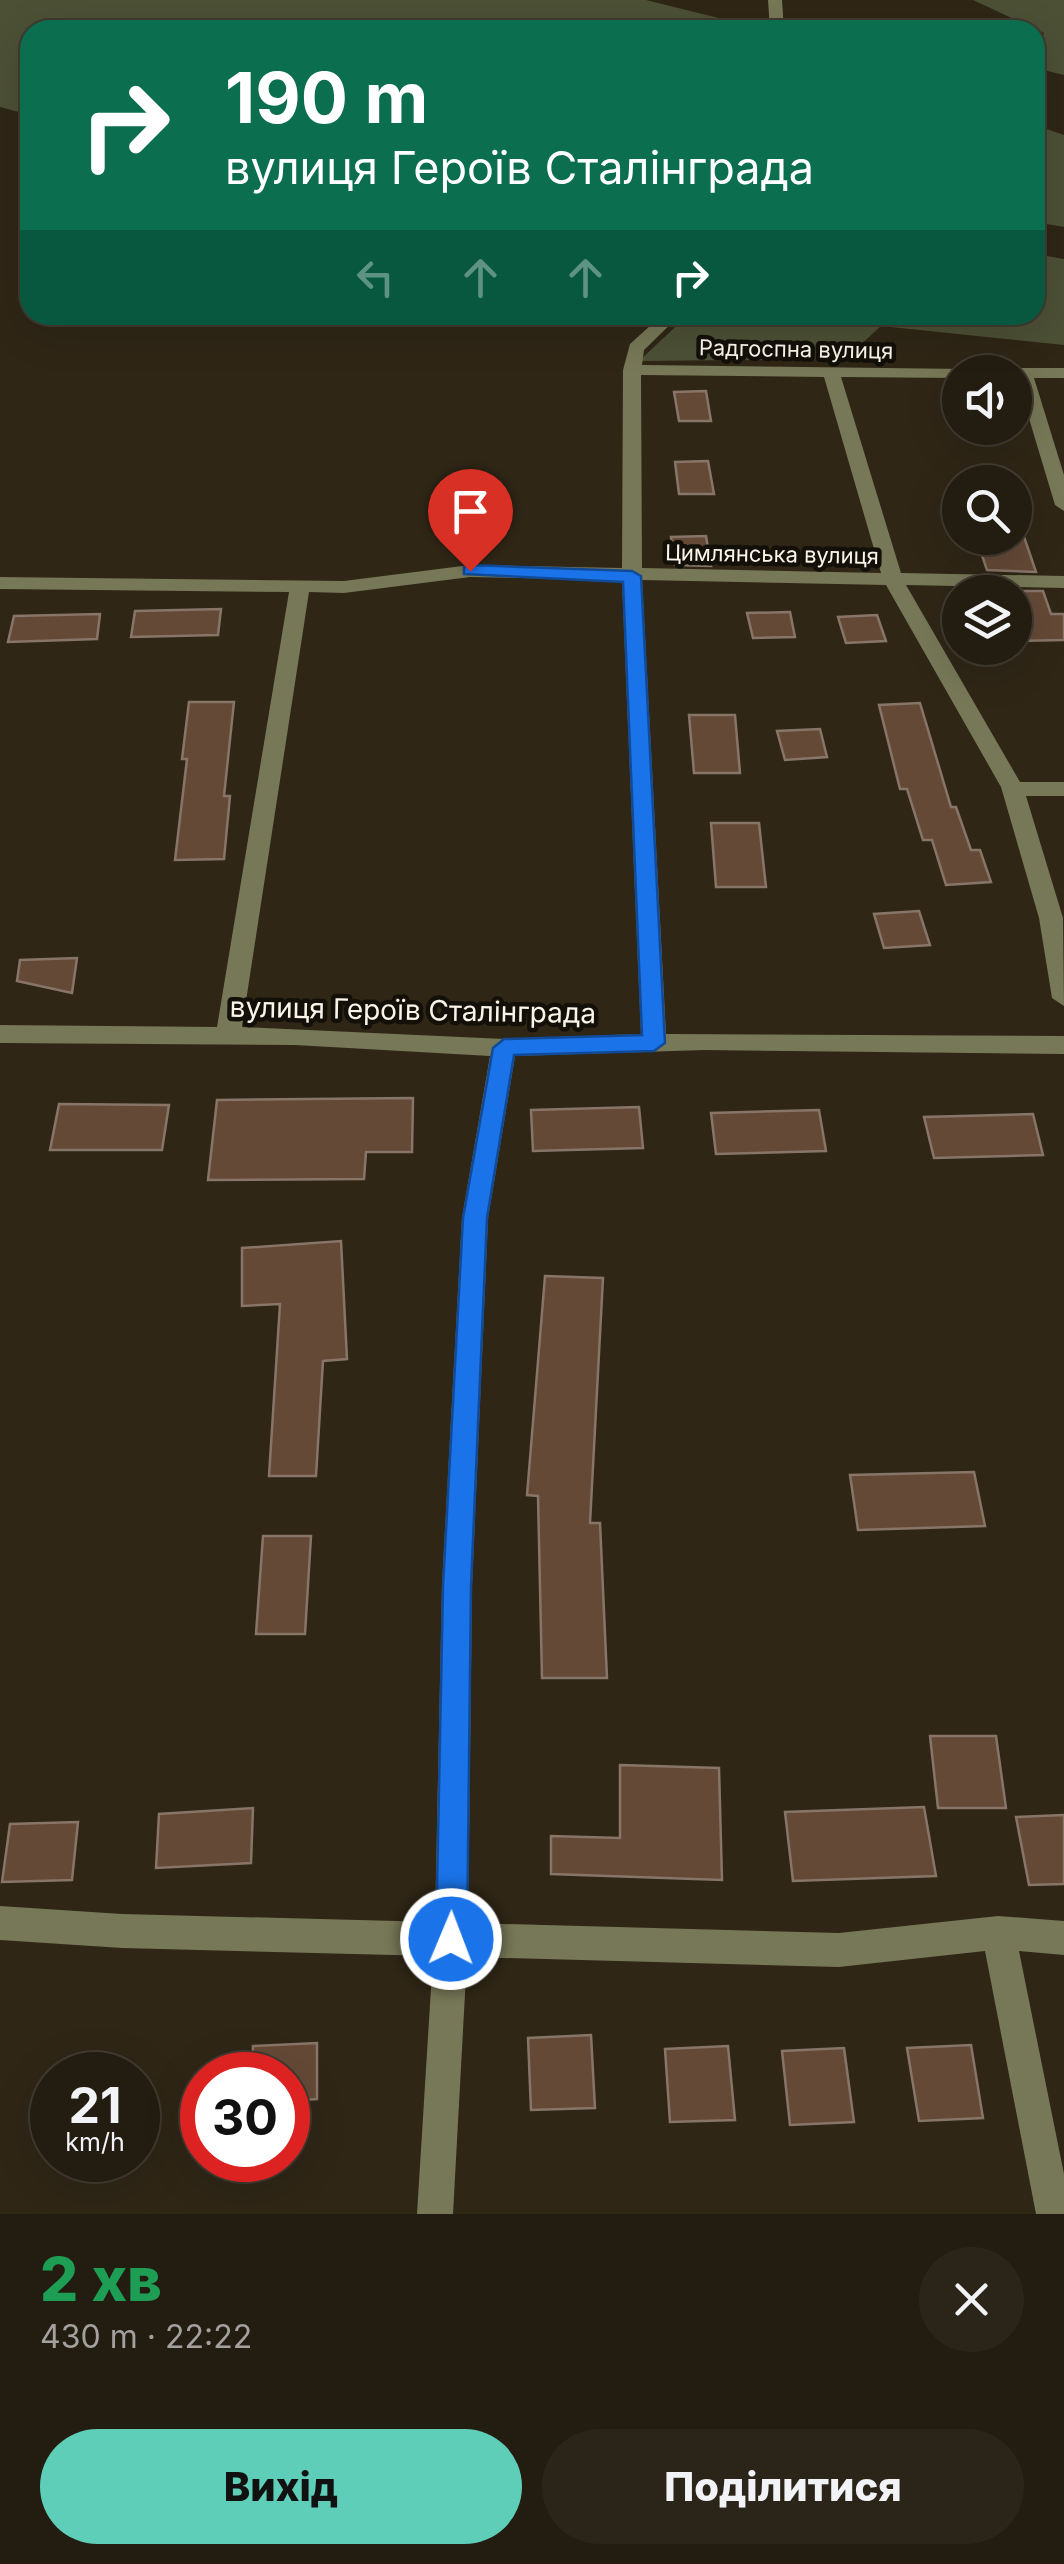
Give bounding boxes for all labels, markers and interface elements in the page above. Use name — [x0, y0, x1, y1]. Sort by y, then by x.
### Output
text: 190 m — [225, 55, 428, 140]
icon: right — [60, 60, 190, 190]
text: вулиця Героїв Сталінграда — [225, 140, 814, 195]
icon: left — [348, 250, 403, 305]
icon: ahead — [453, 250, 508, 305]
icon: ahead — [558, 250, 613, 305]
icon: right — [663, 250, 718, 305]
street label: Радгоспна вулиця — [699, 334, 893, 364]
map controls — [942, 355, 1032, 665]
button: sound — [942, 355, 1032, 445]
button: search — [942, 465, 1032, 555]
pin — [428, 469, 513, 572]
icon: arrive — [443, 484, 498, 539]
street label: Цимлянська вулиця — [665, 539, 879, 569]
button: layers — [942, 575, 1032, 665]
street label: вулиця Героїв Сталінграда — [229, 990, 597, 1030]
position arrow — [399, 1887, 503, 1991]
speed limit sign: 30 — [180, 2052, 310, 2182]
text: 21 — [68, 2075, 122, 2135]
text: km/h — [65, 2127, 125, 2157]
text: 2 хв — [40, 2243, 162, 2315]
button: close — [919, 2247, 1024, 2352]
text: 430 m · 22:22 — [40, 2317, 252, 2356]
button: Вихід — [40, 2429, 522, 2544]
button: Поділитися — [542, 2429, 1024, 2544]

